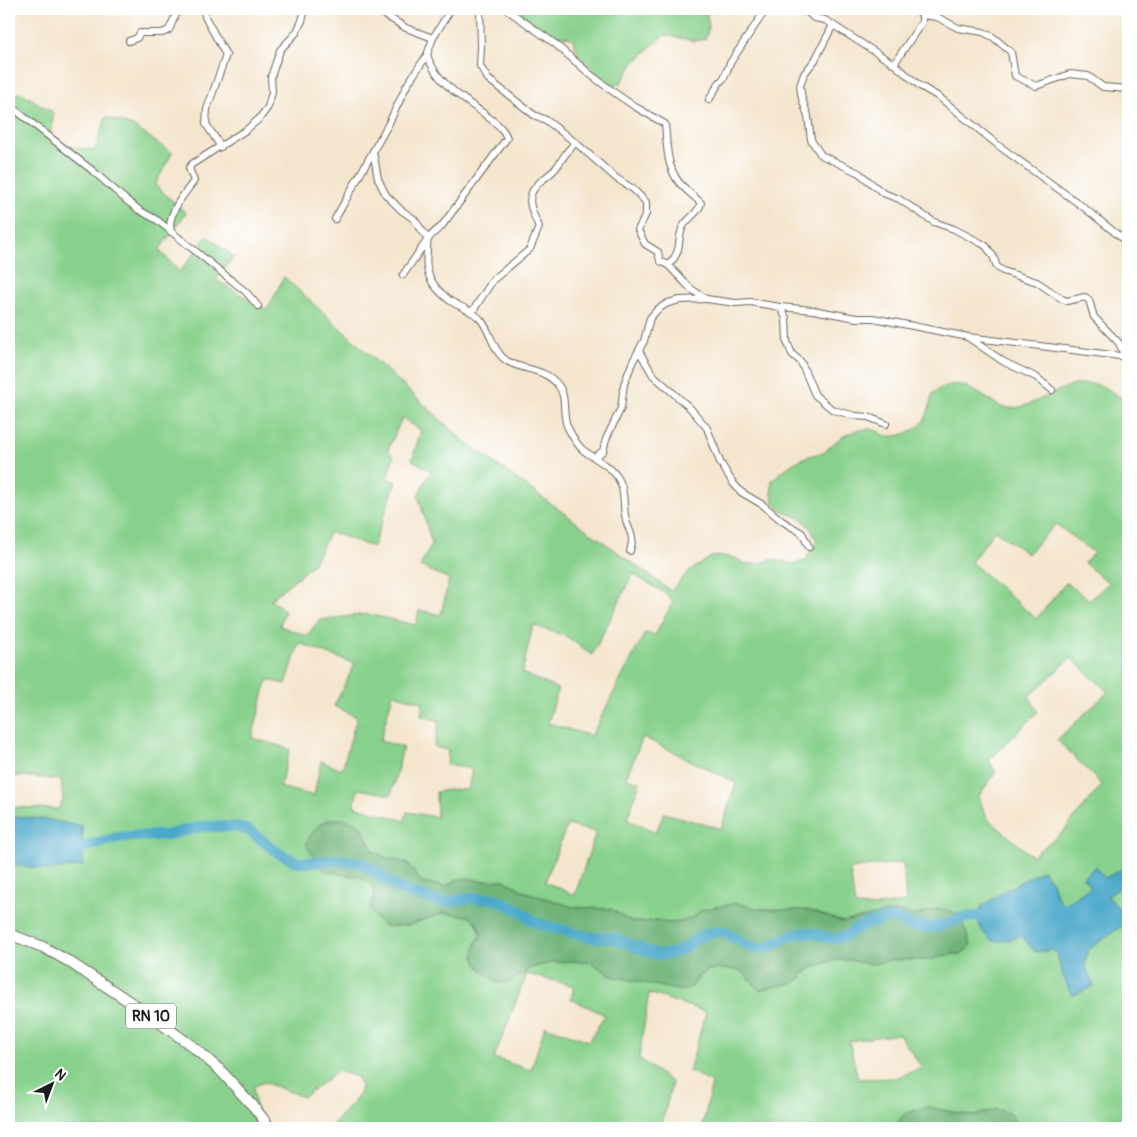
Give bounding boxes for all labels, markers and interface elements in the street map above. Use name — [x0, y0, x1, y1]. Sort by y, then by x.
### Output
road number: RN 10 — [126, 1004, 176, 1028]
north arrow — [28, 1060, 78, 1110]
text: N — [51, 1065, 70, 1084]

